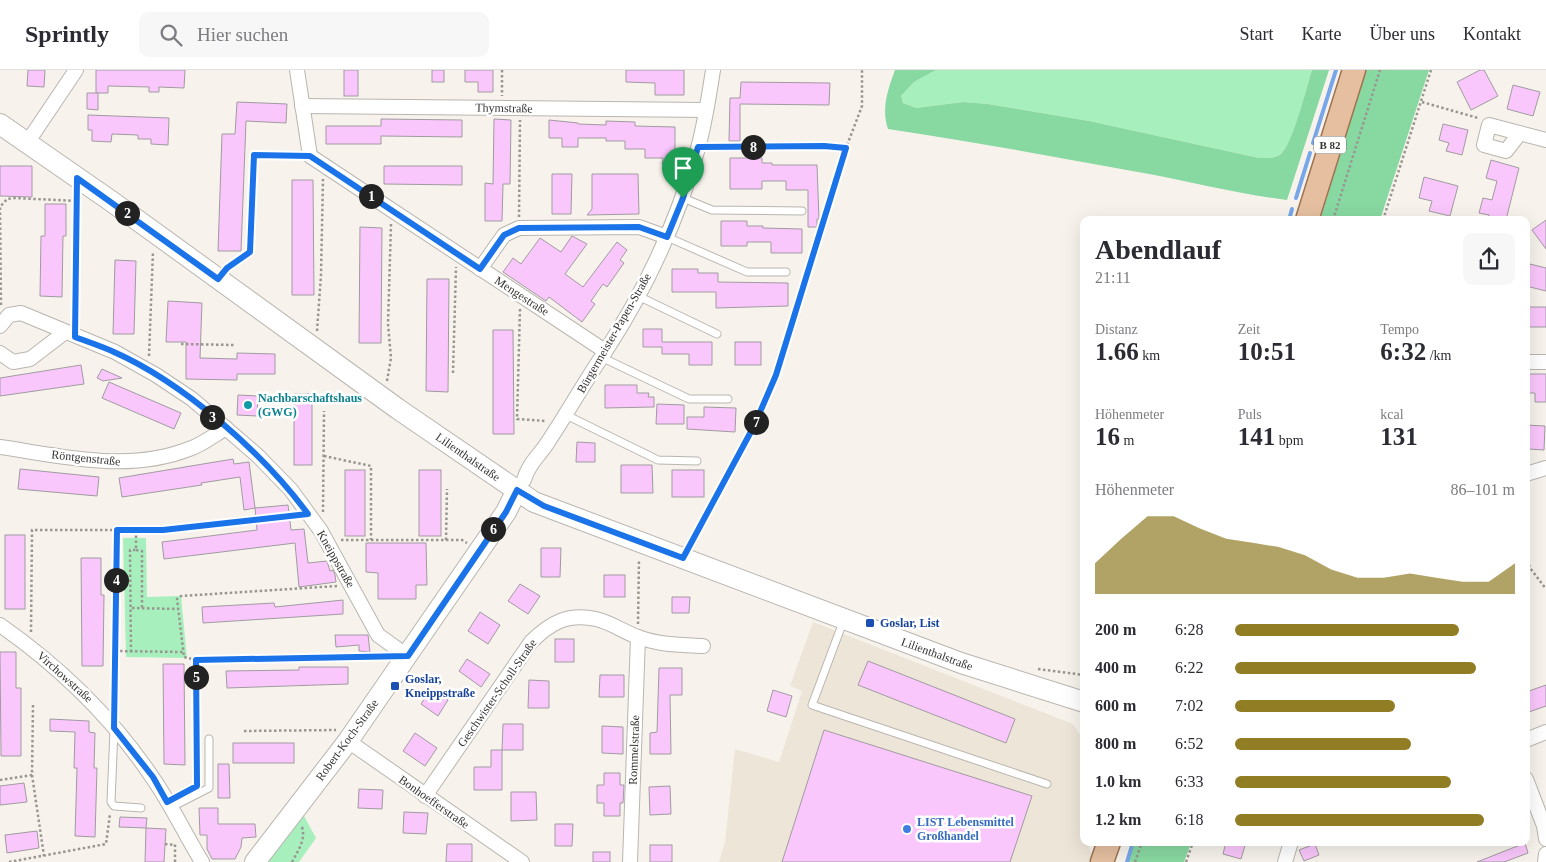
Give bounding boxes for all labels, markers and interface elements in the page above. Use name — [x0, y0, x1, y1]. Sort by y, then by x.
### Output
search box — [139, 12, 489, 57]
text: Sprintly — [25, 21, 109, 47]
icon: search — [157, 21, 185, 49]
text: Hier suchen — [197, 24, 288, 45]
text: Start — [1240, 24, 1274, 44]
text: Karte — [1302, 24, 1342, 44]
text: Über uns — [1370, 24, 1435, 44]
text: Kontakt — [1463, 24, 1521, 44]
street label: Thymstraße — [475, 101, 533, 115]
pin: 8 — [740, 134, 766, 160]
road number: B 82 — [1314, 136, 1346, 154]
text: 8 — [750, 140, 757, 155]
pin — [662, 147, 704, 198]
icon: arrive — [669, 154, 697, 182]
pin: 1 — [358, 184, 384, 208]
text: 1 — [368, 189, 375, 204]
pin: 2 — [114, 200, 140, 226]
text: 2 — [124, 206, 131, 221]
button: share — [1463, 233, 1515, 285]
text: Abendlauf — [1095, 234, 1221, 265]
text: 21:11 — [1095, 269, 1131, 286]
street label: Bürgermeister-Papen-Straße — [574, 271, 654, 395]
street label: Mengestraße — [492, 273, 552, 319]
text: Distanz — [1095, 322, 1138, 337]
text: Zeit — [1238, 322, 1260, 337]
text: Tempo — [1380, 322, 1419, 337]
text: 1.66 — [1095, 338, 1139, 365]
text: 10:51 — [1238, 338, 1296, 365]
text: 6:32 — [1380, 338, 1426, 365]
text: km — [1139, 348, 1160, 363]
text: /km — [1426, 348, 1451, 363]
place label: Nachbarschaftshaus (GWG) — [258, 391, 362, 419]
marker: Nachbarschaftshaus (GWG) — [242, 399, 254, 411]
pin: 3 — [200, 404, 224, 430]
text: Höhenmeter — [1095, 407, 1164, 422]
text: Puls — [1238, 407, 1262, 422]
text: kcal — [1380, 407, 1404, 422]
text: 3 — [209, 410, 216, 425]
pin: 7 — [744, 410, 768, 434]
text: 7 — [753, 415, 760, 430]
text: 16 — [1095, 423, 1120, 450]
text: 141 — [1238, 423, 1275, 450]
text: 131 — [1380, 423, 1418, 450]
street label: Lilienthalstraße — [433, 430, 503, 484]
text: m — [1120, 433, 1134, 448]
text: bpm — [1275, 433, 1304, 448]
street label: Röntgenstraße — [51, 447, 121, 469]
text: Höhenmeter — [1095, 481, 1174, 498]
text: 86–101 m — [1451, 481, 1515, 498]
pin: 6 — [480, 516, 506, 542]
text: 6 — [490, 522, 497, 537]
street label: Kneippstraße — [314, 528, 358, 590]
pin: 4 — [104, 568, 128, 592]
text: 4 — [113, 573, 120, 588]
place label: Goslar, List — [880, 616, 940, 630]
marker: Goslar, List — [864, 617, 876, 629]
text: 200 m — [1095, 621, 1136, 638]
text: 6:28 — [1175, 621, 1203, 638]
street label: Lilienthalstraße — [899, 635, 975, 673]
street label: Geschwister-Scholl-Straße — [454, 636, 540, 750]
street label: Virchowstraße — [34, 648, 96, 706]
text: 400 m — [1095, 659, 1136, 676]
text: 6:22 — [1175, 659, 1203, 676]
pin: 5 — [184, 664, 208, 690]
text: 5 — [193, 670, 200, 685]
place label: Goslar, Kneippstraße — [405, 672, 476, 700]
marker: Goslar, Kneippstraße — [389, 680, 401, 692]
street label: Robert-Koch-Straße — [313, 697, 381, 783]
text: 600 m — [1095, 697, 1136, 714]
text: 7:02 — [1175, 697, 1203, 714]
street label: Rommelstraße — [626, 715, 642, 785]
text: 800 m — [1095, 735, 1136, 752]
text: 6:52 — [1175, 735, 1203, 752]
street label: Bonhoefferstraße — [396, 772, 472, 832]
text: 1.0 km — [1095, 773, 1141, 790]
text: 6:33 — [1175, 773, 1203, 790]
text: 1.2 km — [1095, 811, 1141, 828]
text: 6:18 — [1175, 811, 1203, 828]
place label: LIST Lebensmittel Großhandel — [917, 815, 1014, 843]
marker: LIST Lebensmittel Großhandel — [901, 823, 913, 835]

